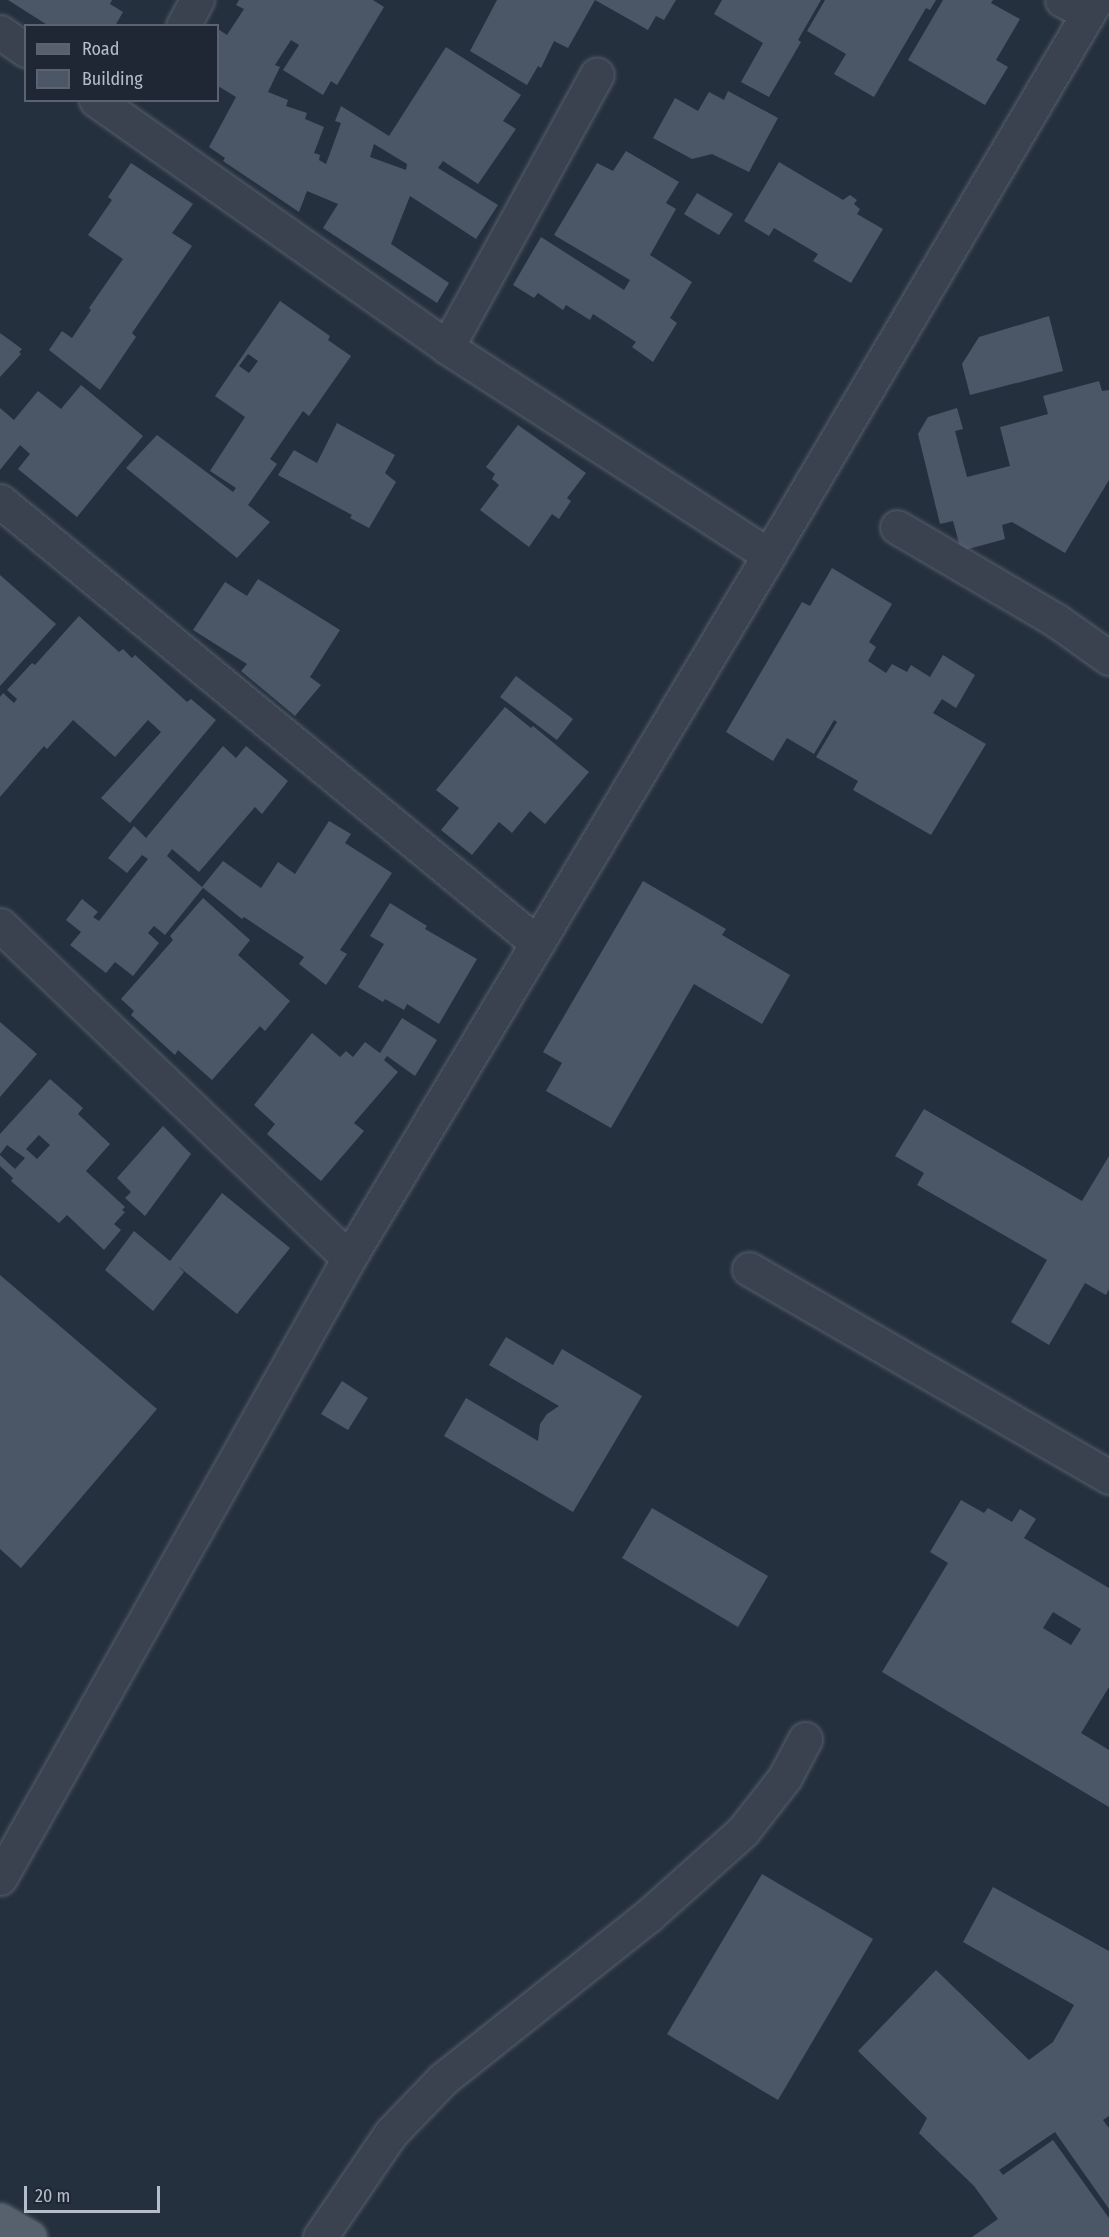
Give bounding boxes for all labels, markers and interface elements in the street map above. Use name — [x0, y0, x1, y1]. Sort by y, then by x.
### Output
legend — [24, 24, 219, 102]
text: Road — [82, 38, 119, 60]
text: Building — [82, 68, 143, 90]
scale bar — [27, 2174, 164, 2212]
text: 20 m — [35, 2185, 70, 2207]

